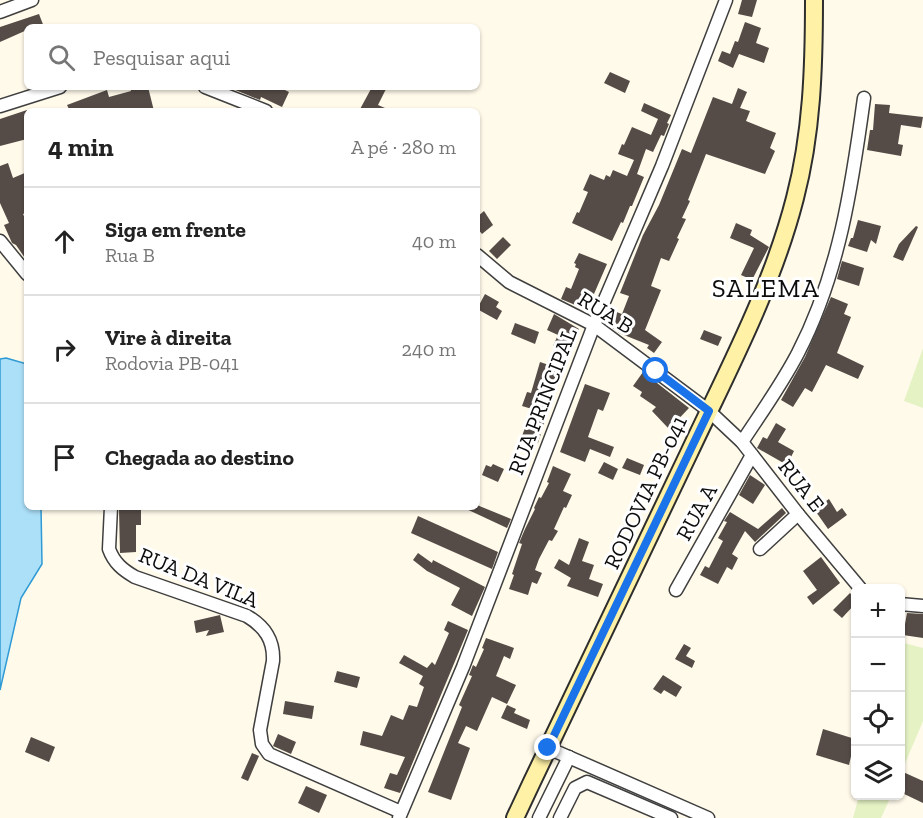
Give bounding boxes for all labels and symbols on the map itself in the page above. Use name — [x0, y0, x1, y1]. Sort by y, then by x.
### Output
district label: SALEMA — [712, 272, 820, 304]
street label: RUA B — [573, 285, 638, 340]
street label: RUA PRINCIPAL — [502, 324, 583, 478]
route start — [642, 357, 668, 383]
street label: RODOVIA PB-041 — [598, 411, 693, 573]
street label: RUA E — [773, 454, 831, 517]
street label: RUA A — [670, 479, 723, 545]
street label: RUA DA VILA — [135, 541, 263, 614]
route end — [534, 734, 560, 760]

